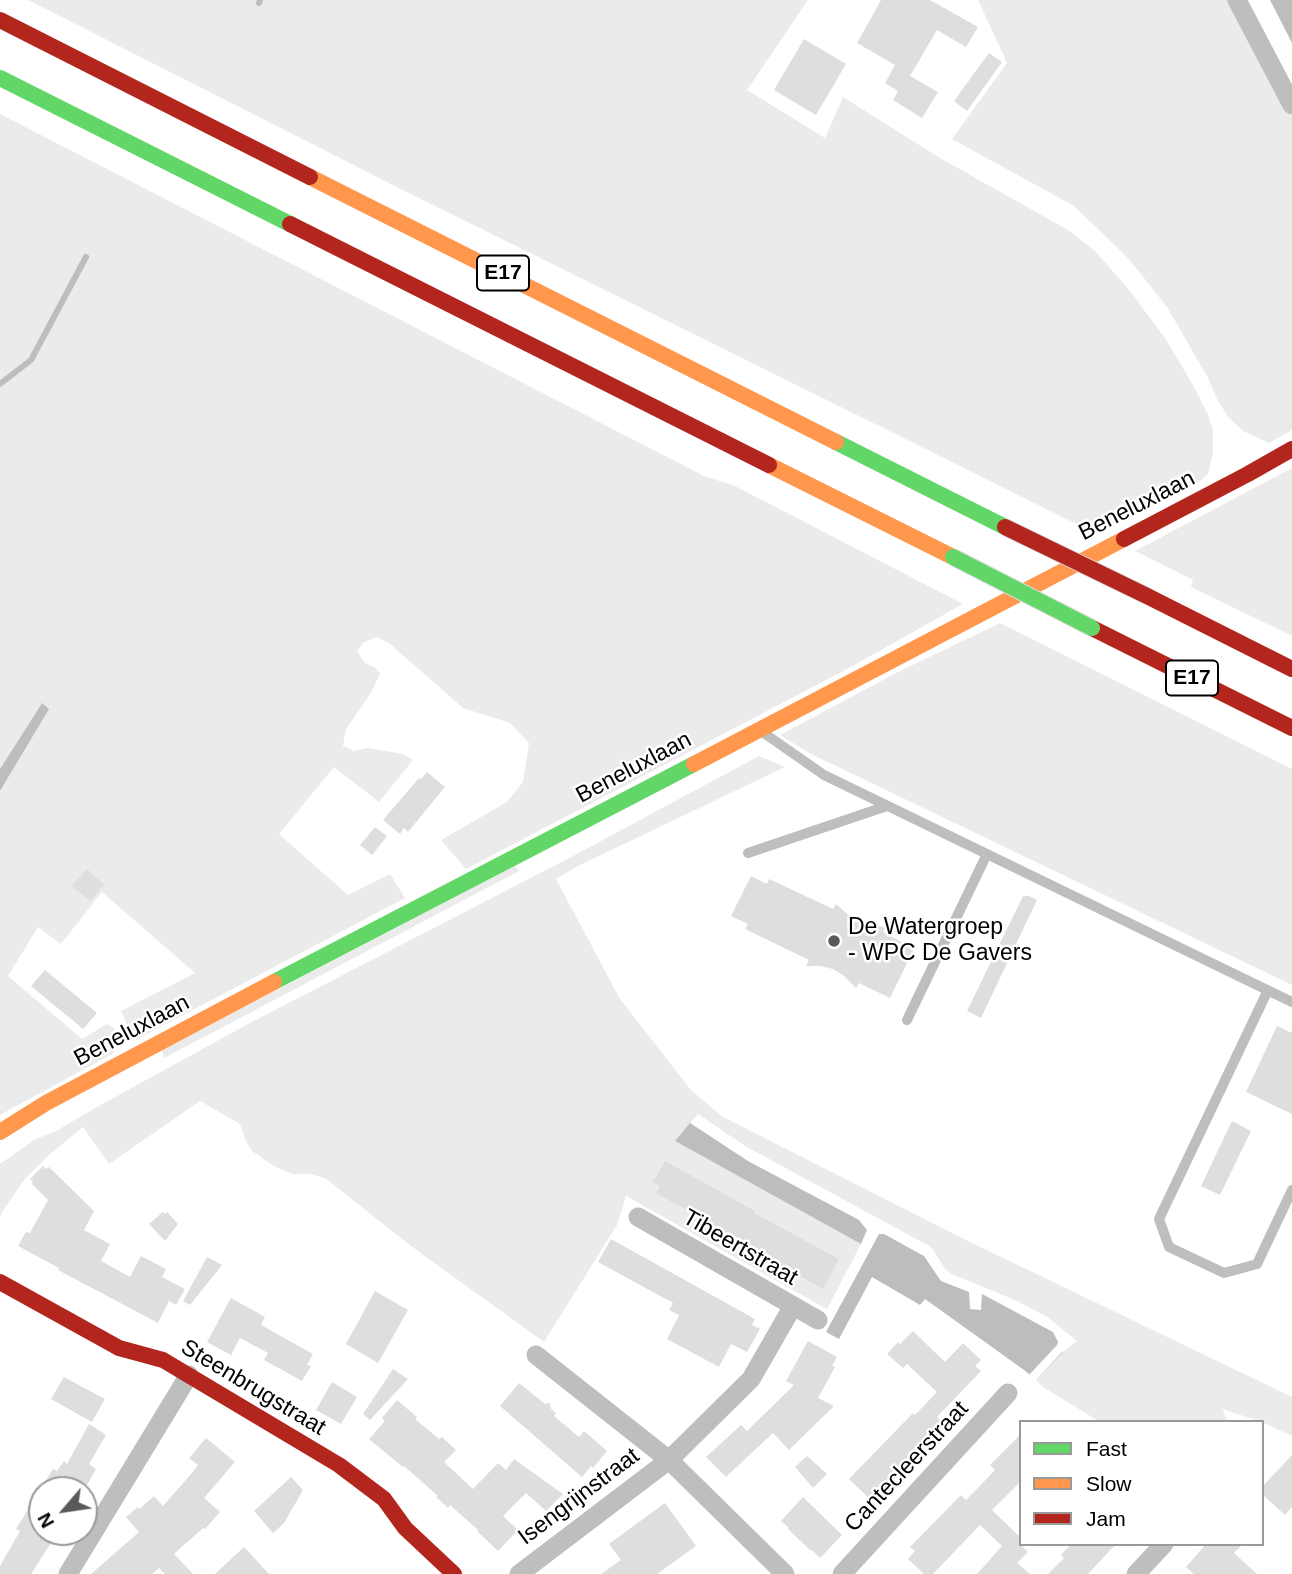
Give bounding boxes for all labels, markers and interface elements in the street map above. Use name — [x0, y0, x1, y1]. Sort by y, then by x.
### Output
road number: E17 — [477, 256, 529, 290]
street label: Beneluxlaan — [1074, 465, 1200, 547]
road number: E17 — [1166, 660, 1218, 696]
street label: Beneluxlaan — [572, 726, 696, 810]
place label: De Watergroep - WPC De Gavers — [848, 914, 1032, 968]
marker: De Watergroep - WPC De Gavers — [826, 933, 842, 949]
street label: Beneluxlaan — [70, 989, 194, 1073]
street label: Tibeertstraat — [678, 1204, 802, 1292]
street label: Steenbrugstraat — [176, 1334, 330, 1442]
street label: Cantecleerstraat — [839, 1396, 975, 1538]
legend — [1019, 1420, 1264, 1546]
text: Fast — [1086, 1437, 1127, 1460]
street label: Isengrijnstraat — [513, 1443, 645, 1551]
text: Slow — [1086, 1472, 1132, 1495]
north arrow — [28, 1476, 98, 1546]
text: Jam — [1086, 1507, 1126, 1530]
text: N — [33, 1509, 58, 1532]

